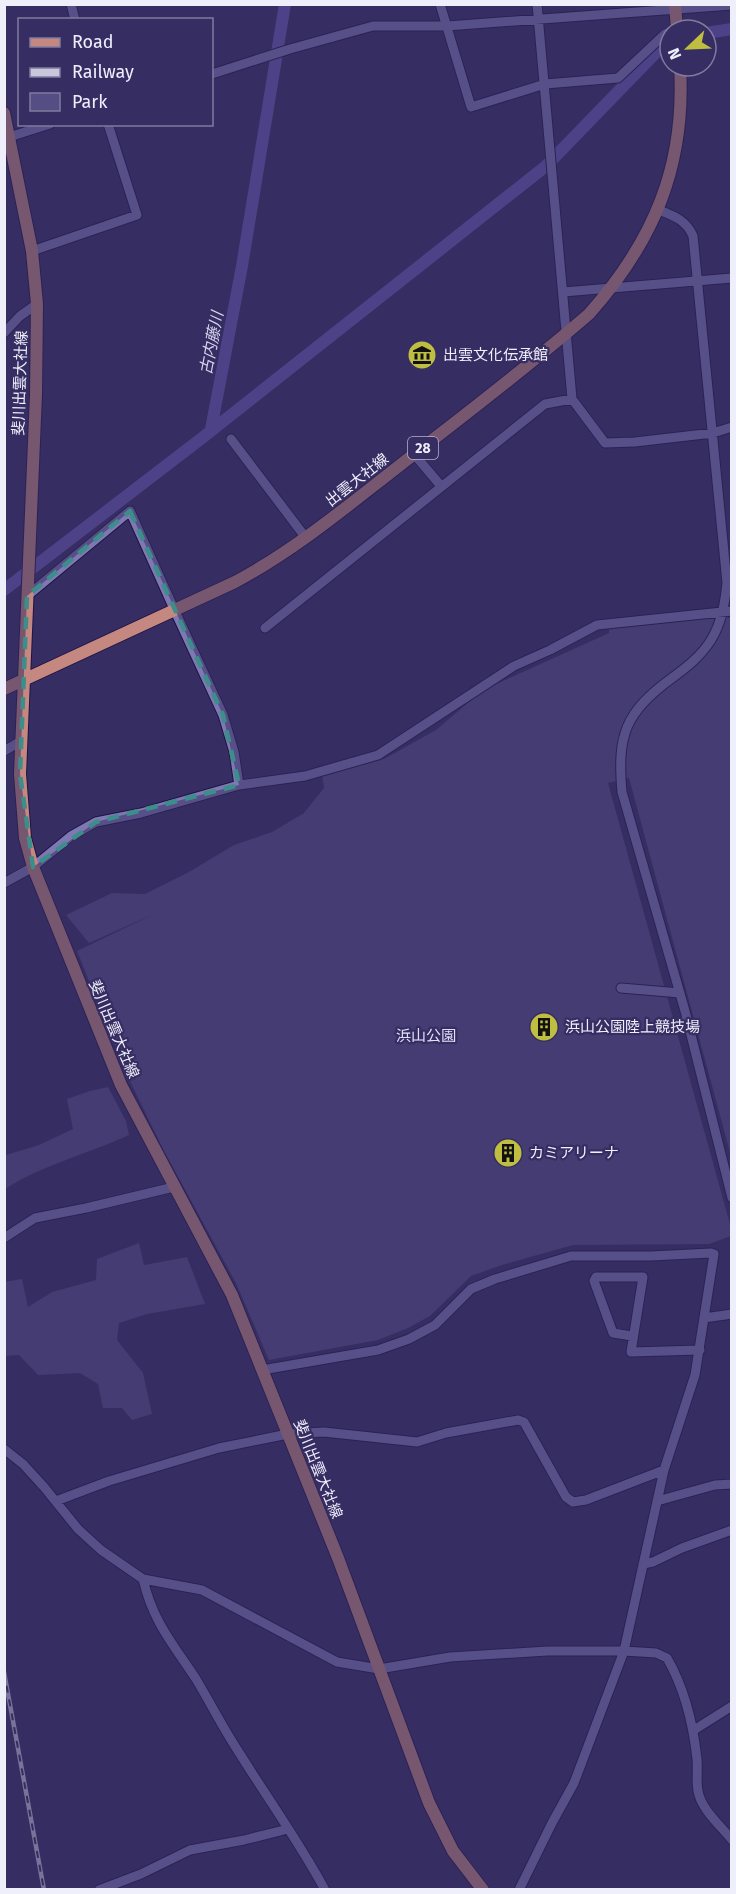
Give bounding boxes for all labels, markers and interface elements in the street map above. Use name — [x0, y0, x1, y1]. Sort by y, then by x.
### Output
legend — [18, 18, 213, 126]
north arrow — [658, 18, 718, 78]
text: Road — [72, 31, 114, 53]
text: N — [664, 45, 685, 62]
text: Railway — [72, 61, 134, 83]
text: Park — [72, 91, 108, 113]
water label: 古内藤川 — [196, 308, 227, 376]
street label: 斐川出雲大社線 — [9, 330, 31, 436]
museum icon: 出雲文化伝承館 — [406, 339, 438, 371]
place label: 出雲文化伝承館 — [443, 346, 548, 364]
road number: 28 — [408, 437, 438, 459]
street label: 出雲大社線 — [322, 450, 392, 510]
street label: 斐川出雲大社線 — [85, 977, 143, 1081]
building icon: 浜山公園陸上競技場 — [528, 1011, 560, 1043]
place label: 浜山公園陸上競技場 — [565, 1018, 700, 1036]
park label: 浜山公園 — [396, 1027, 456, 1045]
building icon: カミアリーナ — [492, 1137, 524, 1169]
place label: カミアリーナ — [529, 1144, 619, 1162]
street label: 斐川出雲大社線 — [290, 1417, 346, 1521]

